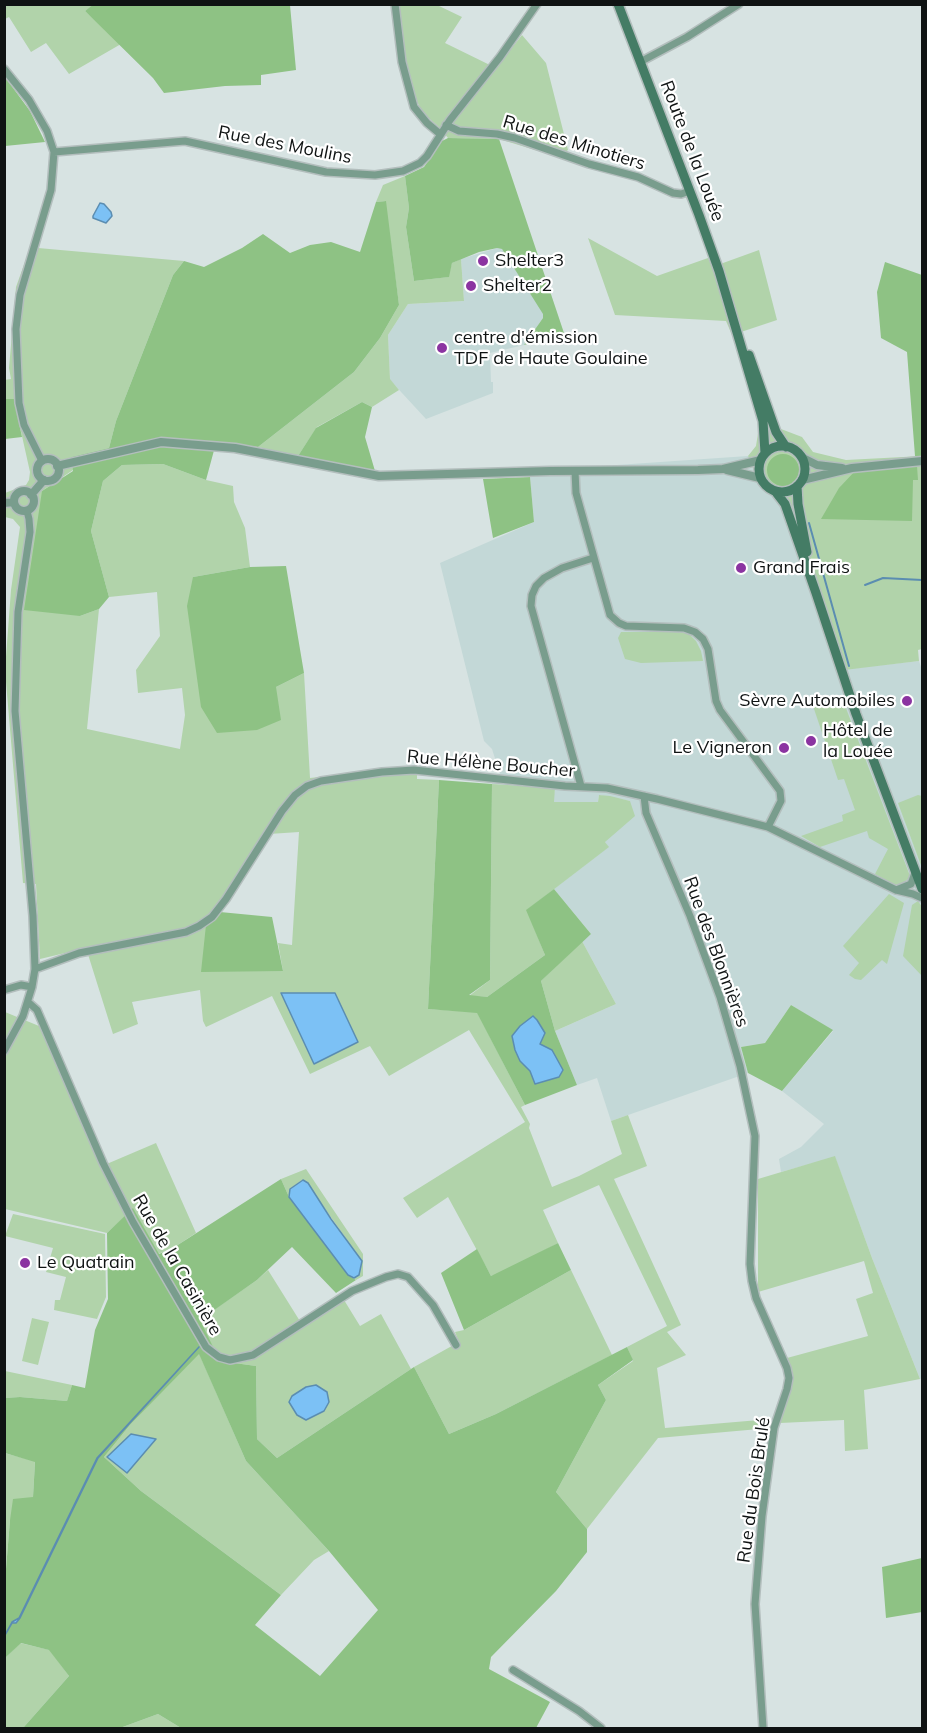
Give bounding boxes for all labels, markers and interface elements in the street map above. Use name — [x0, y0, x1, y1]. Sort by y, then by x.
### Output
street label: Route de la Louée — [655, 78, 729, 224]
street label: Rue des Minotiers — [500, 111, 648, 175]
street label: Rue des Moulins — [216, 121, 354, 169]
place label: Shelter3 — [495, 250, 564, 272]
marker: Shelter3 — [476, 254, 490, 268]
place label: Shelter2 — [483, 275, 552, 297]
marker: Shelter2 — [464, 279, 478, 293]
place label: centre d'émission TDF de Haute Goulaine — [454, 327, 648, 370]
marker: centre d'émission TDF de Haute Goulaine — [435, 341, 449, 355]
place label: Grand Frais — [753, 557, 850, 579]
marker: Grand Frais — [734, 561, 748, 575]
place label: Sèvre Automobiles — [739, 690, 895, 712]
marker: Sèvre Automobiles — [900, 694, 914, 708]
place label: Hôtel de la Louée — [823, 720, 893, 762]
marker: Hôtel de la Louée — [804, 734, 818, 748]
place label: Le Vigneron — [673, 737, 772, 759]
marker: Le Vigneron — [777, 741, 791, 755]
street label: Rue Hélène Boucher — [406, 746, 576, 782]
street label: Rue des Blonnières — [679, 874, 753, 1030]
street label: Rue de la Casinière — [128, 1191, 226, 1339]
place label: Le Quatrain — [37, 1252, 135, 1274]
marker: Le Quatrain — [18, 1256, 32, 1270]
street label: Rue du Bois Brulé — [733, 1416, 775, 1564]

